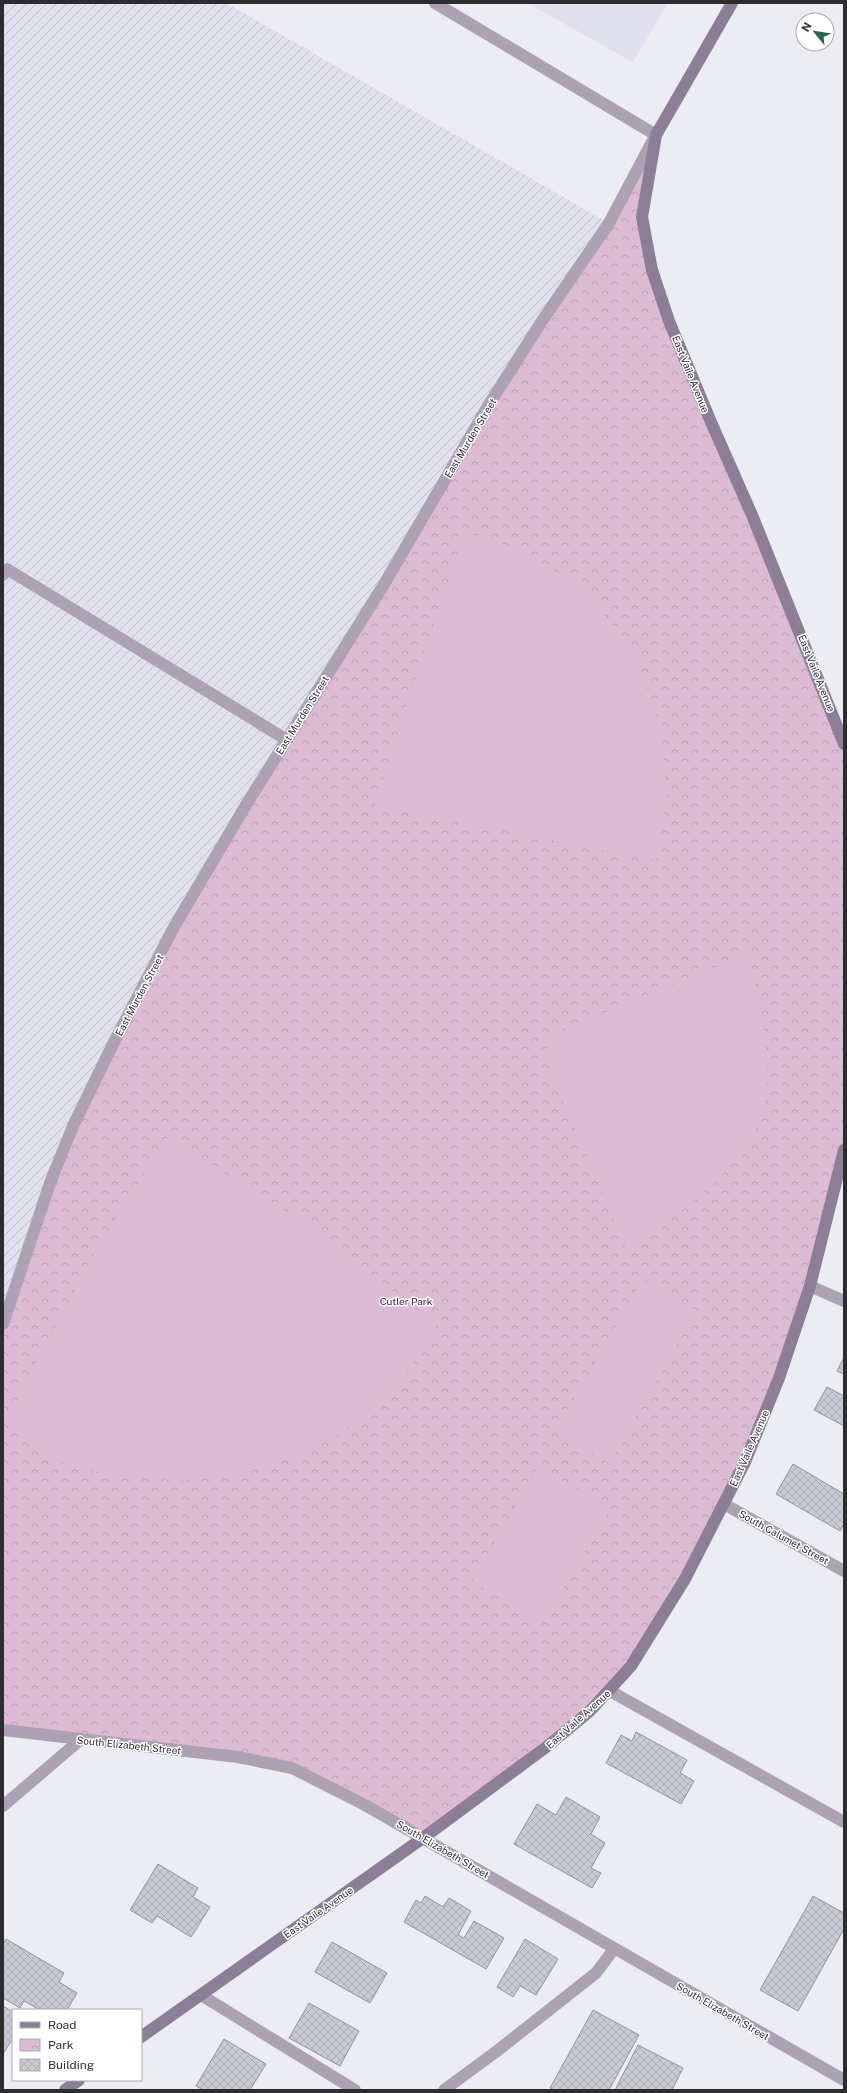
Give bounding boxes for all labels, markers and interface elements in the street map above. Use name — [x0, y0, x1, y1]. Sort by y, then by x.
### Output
north arrow — [795, 12, 835, 52]
text: N — [799, 20, 814, 34]
street label: East Vaile Avenue — [670, 334, 712, 415]
street label: East Murden Street — [442, 396, 498, 480]
street label: East Vaile Avenue — [796, 633, 838, 714]
street label: East Murden Street — [273, 673, 331, 757]
street label: East Murden Street — [112, 952, 166, 1038]
park label: Cutler Park — [380, 1295, 433, 1307]
street label: East Vaile Avenue — [727, 1408, 771, 1488]
street label: South Calumet Street — [737, 1507, 831, 1567]
street label: East Vaile Avenue — [543, 1687, 613, 1751]
street label: South Elizabeth Street — [76, 1734, 182, 1756]
street label: South Elizabeth Street — [395, 1818, 491, 1880]
street label: East Vaile Avenue — [281, 1883, 355, 1940]
street label: South Elizabeth Street — [675, 1980, 771, 2042]
legend — [12, 2009, 142, 2081]
text: Road — [48, 2018, 76, 2032]
text: Park — [48, 2038, 74, 2052]
text: Building — [48, 2058, 94, 2072]

